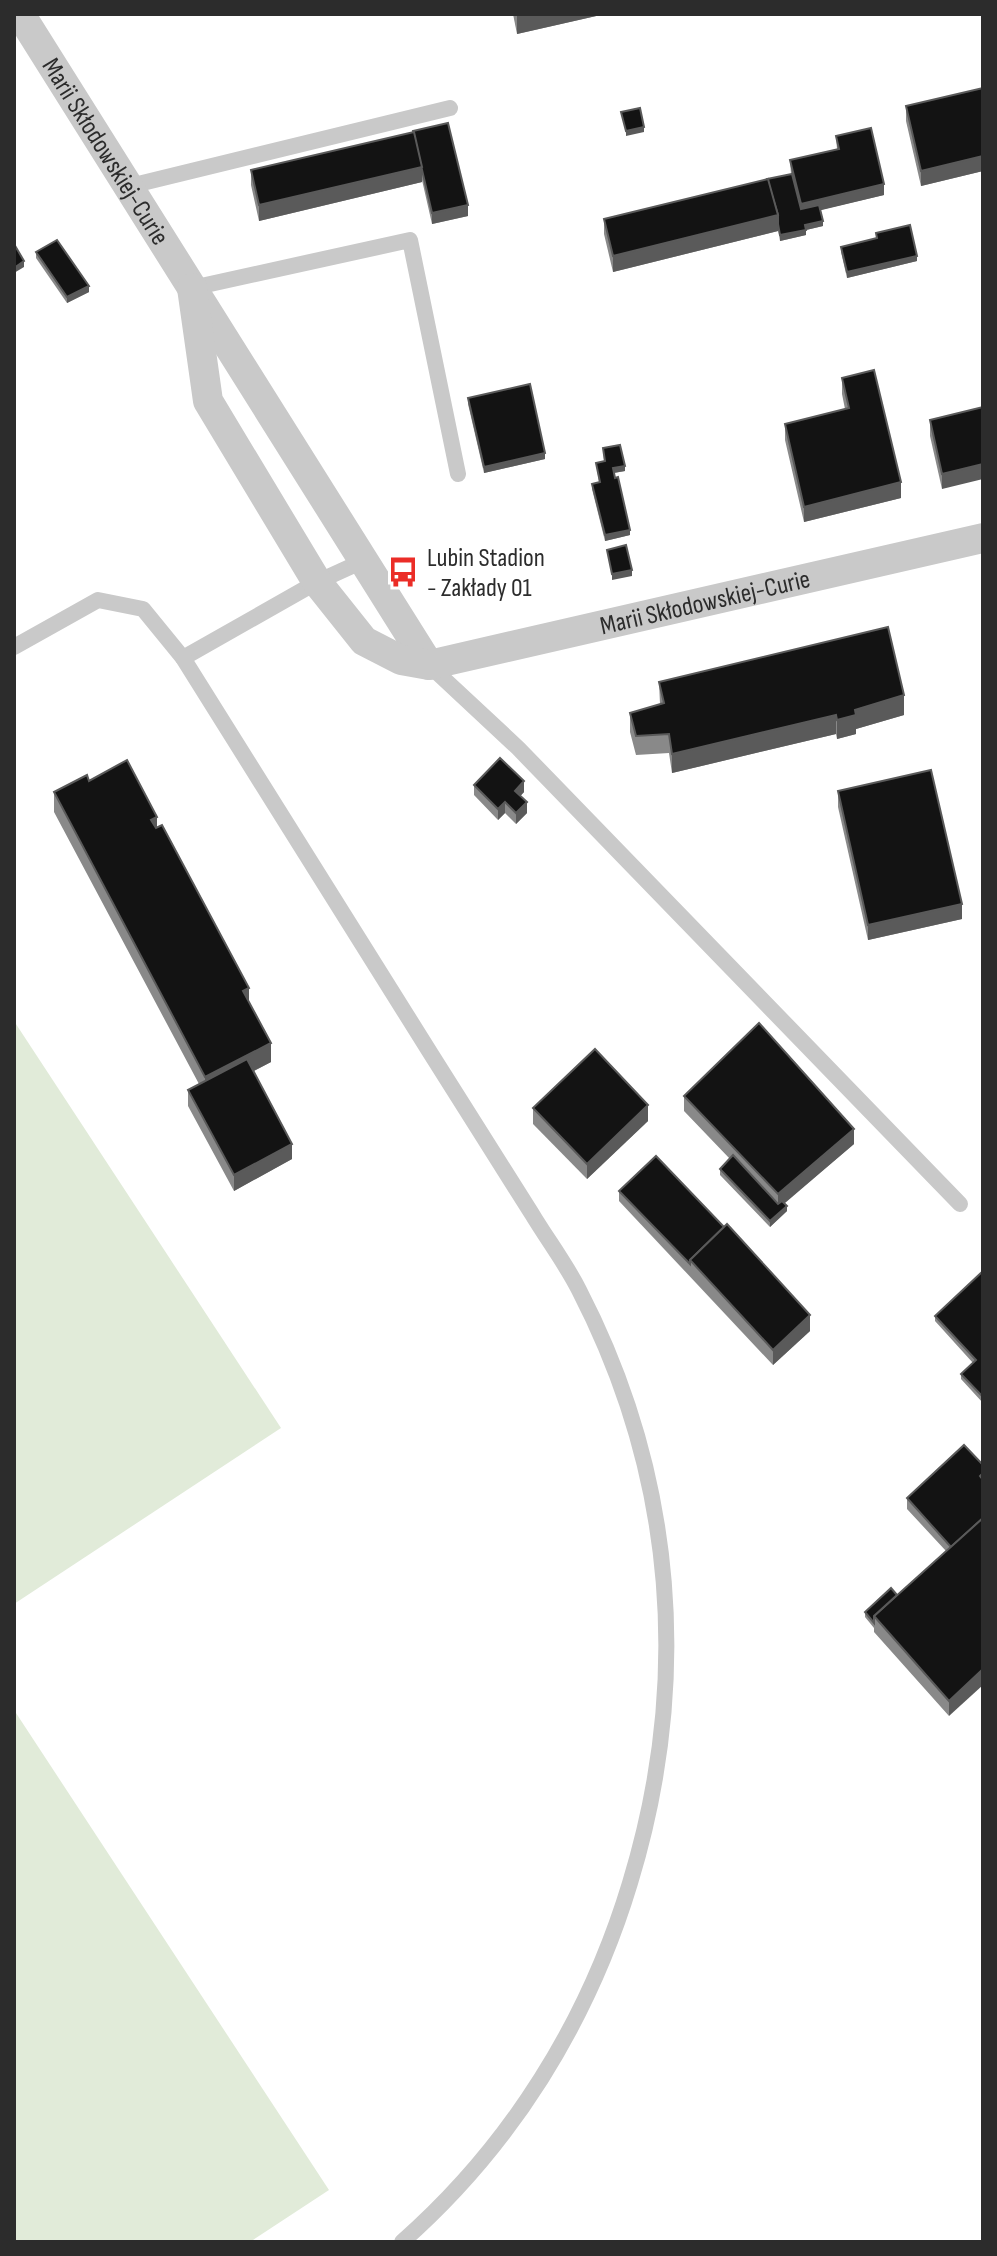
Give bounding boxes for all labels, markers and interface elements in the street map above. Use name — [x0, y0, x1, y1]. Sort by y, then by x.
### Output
street label: Marii Skłodowskiej-Curie — [35, 53, 175, 251]
place label: Lubin Stadion - Zakłady 01 — [427, 543, 545, 604]
bus stop icon: Lubin Stadion - Zakłady 01 — [386, 555, 420, 589]
street label: Marii Skłodowskiej-Curie — [597, 564, 813, 642]

